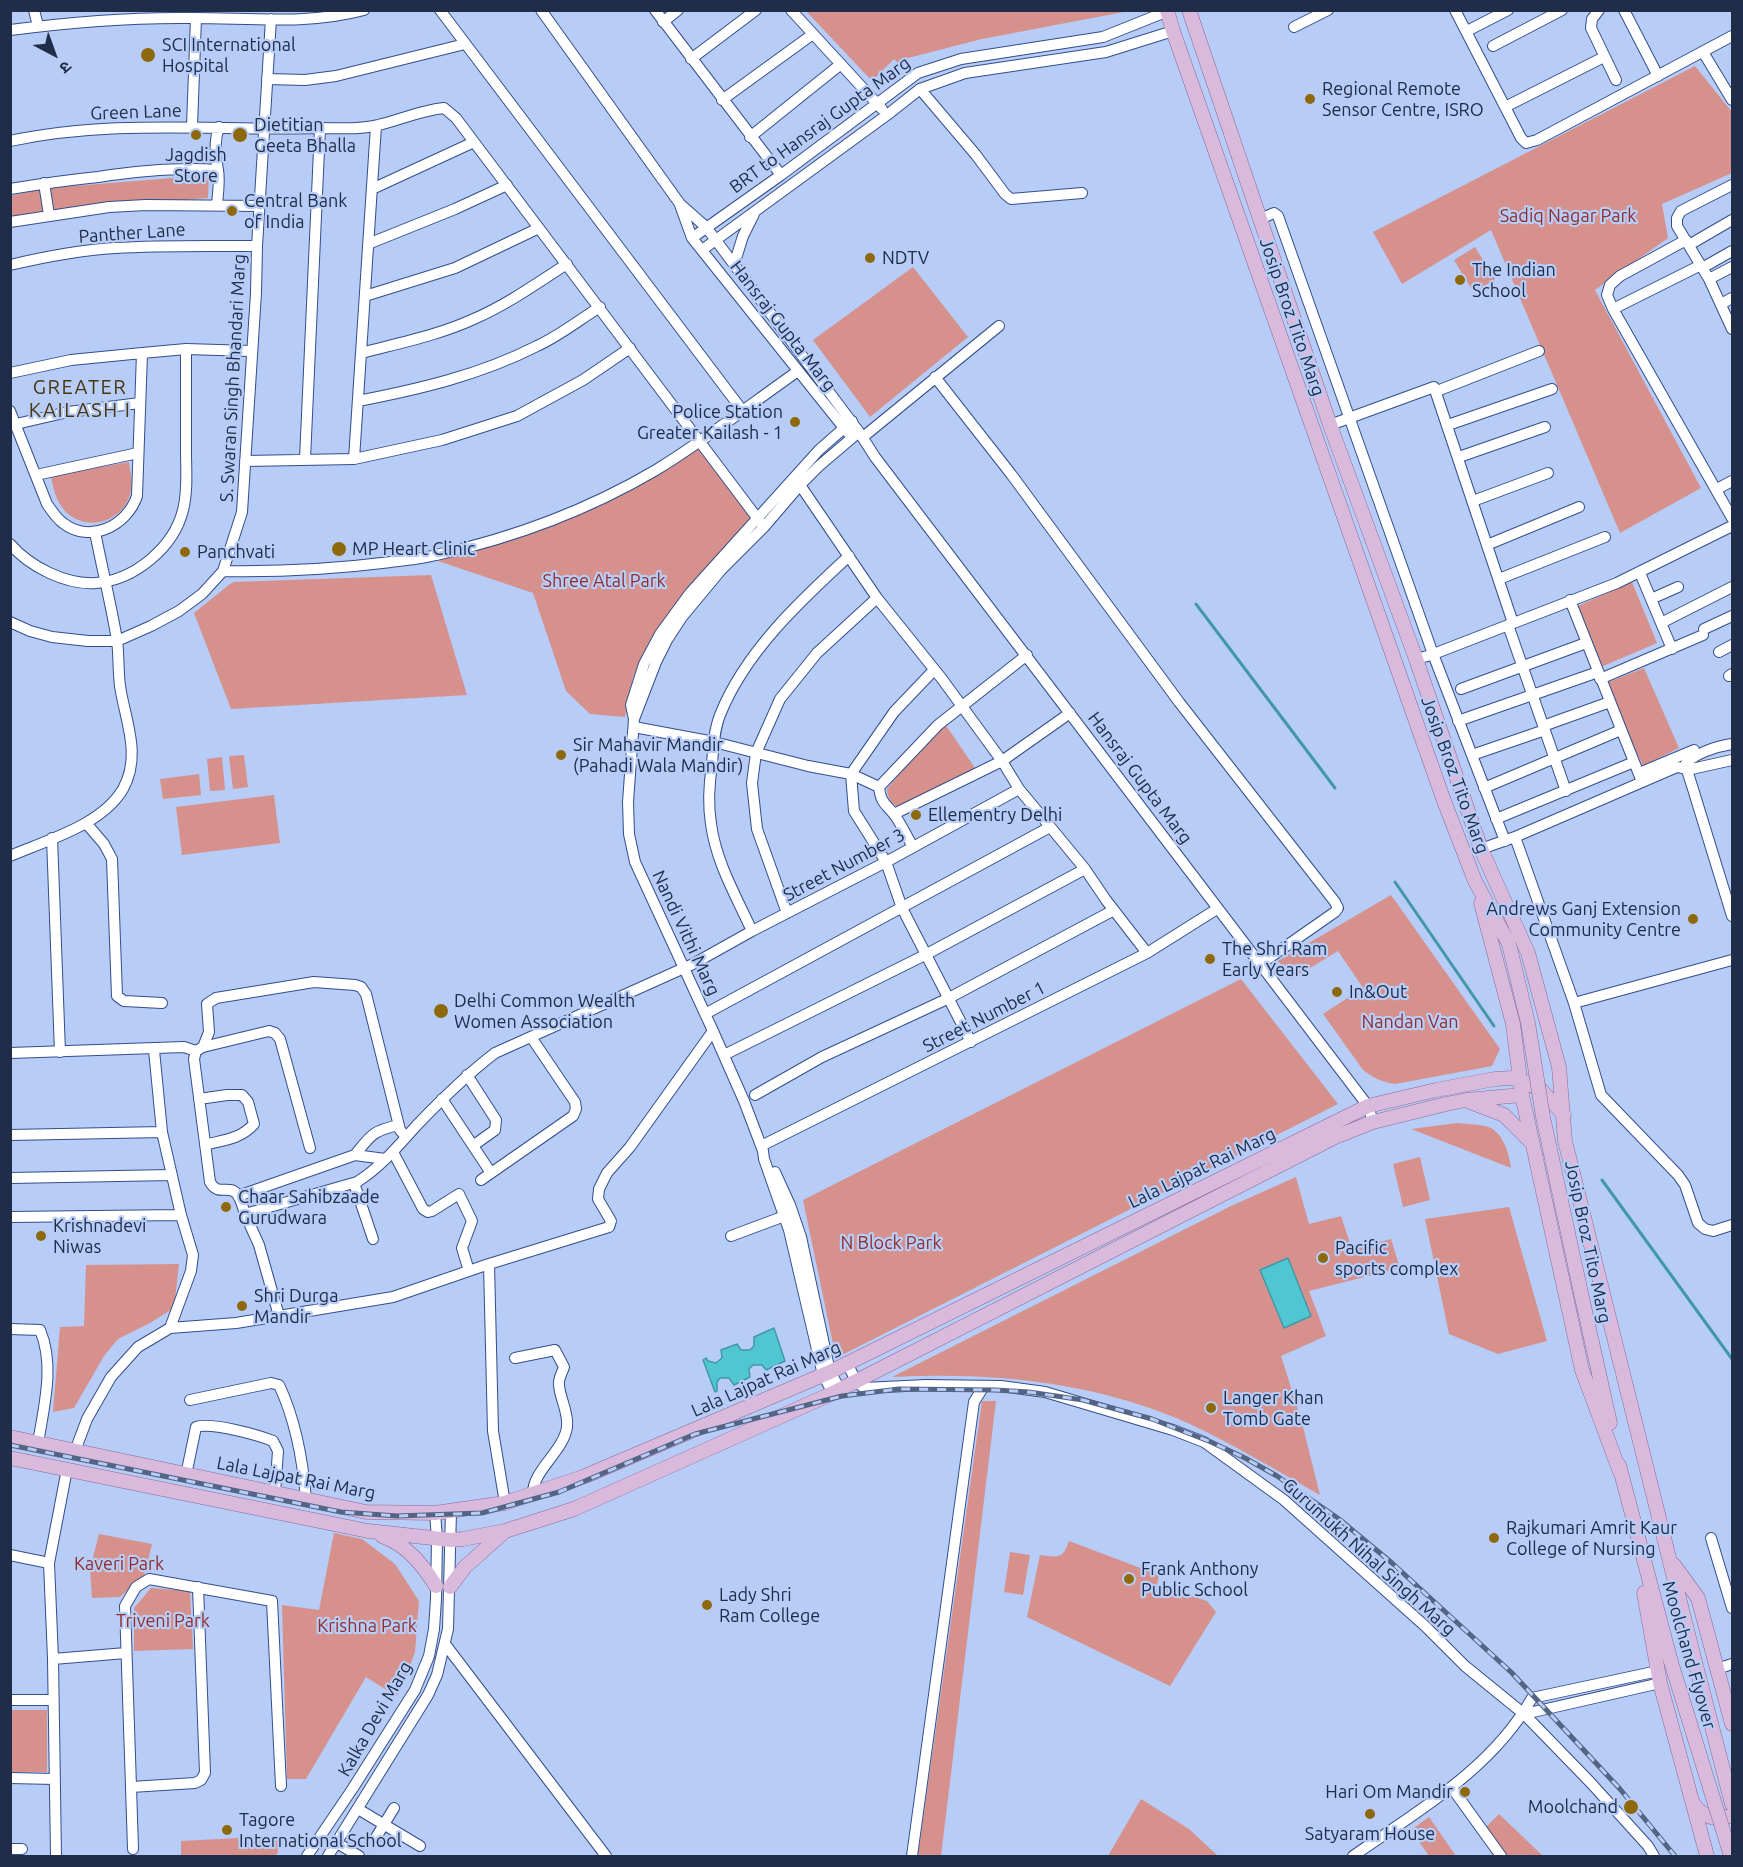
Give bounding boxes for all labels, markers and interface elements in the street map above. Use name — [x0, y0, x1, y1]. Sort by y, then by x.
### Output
north arrow — [24, 24, 84, 84]
place label: SCI International Hospital — [162, 34, 296, 76]
marker: SCI International Hospital — [139, 46, 157, 64]
street label: BRT to Hansraj Gupta Marg — [725, 52, 915, 198]
text: उ — [56, 58, 75, 77]
place label: Regional Remote Sensor Centre, ISRO — [1322, 78, 1484, 121]
marker: Regional Remote Sensor Centre, ISRO — [1303, 92, 1317, 106]
street label: Green Lane — [90, 100, 182, 124]
place label: Dietitian Geeta Bhalla — [254, 114, 356, 156]
marker: Dietitian Geeta Bhalla — [231, 126, 249, 144]
marker: Jagdish Store — [189, 128, 203, 142]
place label: Jagdish Store — [165, 144, 227, 186]
place label: Central Bank of India — [244, 190, 347, 232]
marker: Central Bank of India — [225, 204, 239, 218]
park label: Sadiq Nagar Park — [1500, 205, 1636, 227]
street label: Panther Lane — [78, 218, 186, 248]
street label: Josip Broz Tito Marg — [1255, 235, 1329, 399]
place label: NDTV — [882, 247, 929, 269]
marker: NDTV — [863, 251, 877, 265]
street label: S. Swaran Singh Bhandari Marg — [216, 253, 250, 503]
street label: Hansraj Gupta Marg — [725, 256, 841, 396]
place label: The Indian School — [1472, 259, 1556, 302]
marker: The Indian School — [1453, 273, 1467, 287]
district label: GREATER KAILASH I — [29, 375, 131, 422]
place label: Police Station Greater Kailash - 1 — [637, 401, 783, 444]
marker: Police Station Greater Kailash - 1 — [788, 415, 802, 429]
place label: MP Heart Clinic — [352, 538, 475, 560]
marker: MP Heart Clinic — [330, 540, 348, 558]
place label: Panchvati — [197, 541, 275, 563]
marker: Panchvati — [178, 545, 192, 559]
park label: Shree Atal Park — [542, 570, 666, 592]
street label: Josip Broz Tito Marg — [1417, 693, 1493, 857]
street label: Hansraj Gupta Marg — [1083, 708, 1197, 848]
place label: Sir Mahavir Mandir (Pahadi Wala Mandir) — [573, 734, 743, 777]
marker: Sir Mahavir Mandir (Pahadi Wala Mandir) — [554, 748, 568, 762]
place label: Ellementry Delhi — [928, 804, 1062, 826]
marker: Ellementry Delhi — [909, 808, 923, 822]
street label: Street Number 3 — [780, 824, 908, 906]
street label: Nandi Vithi Marg — [648, 867, 724, 999]
place label: Andrews Ganj Extension Community Centre — [1486, 898, 1681, 940]
marker: Andrews Ganj Extension Community Centre — [1686, 912, 1700, 926]
place label: The Shri Ram Early Years — [1222, 938, 1327, 980]
marker: The Shri Ram Early Years — [1203, 952, 1217, 966]
street label: Street Number 1 — [919, 977, 1049, 1057]
place label: In&Out — [1349, 981, 1407, 1003]
marker: In&Out — [1330, 985, 1344, 999]
place label: Delhi Common Wealth Women Association — [454, 990, 635, 1032]
marker: Delhi Common Wealth Women Association — [432, 1002, 450, 1020]
park label: Nandan Van — [1361, 1011, 1459, 1033]
street label: Lala Lajpat Rai Marg — [1125, 1123, 1279, 1213]
street label: Josip Broz Tito Marg — [1560, 1159, 1616, 1325]
place label: Chaar Sahibzaade Gurudwara — [238, 1186, 380, 1228]
marker: Chaar Sahibzaade Gurudwara — [219, 1200, 233, 1214]
place label: Krishnadevi Niwas — [53, 1215, 146, 1258]
marker: Krishnadevi Niwas — [34, 1229, 48, 1243]
park label: N Block Park — [841, 1232, 941, 1254]
place label: Pacific sports complex — [1335, 1237, 1458, 1280]
marker: Pacific sports complex — [1316, 1251, 1330, 1265]
place label: Shri Durga Mandir — [254, 1285, 338, 1328]
marker: Shri Durga Mandir — [235, 1299, 249, 1313]
street label: Lala Lajpat Rai Marg — [688, 1336, 844, 1422]
place label: Langer Khan Tomb Gate — [1223, 1387, 1324, 1430]
marker: Langer Khan Tomb Gate — [1204, 1401, 1218, 1415]
street label: Lala Lajpat Rai Marg — [215, 1452, 377, 1504]
street label: Gurumukh Nihal Singh Marg — [1278, 1474, 1460, 1640]
place label: Rajkumari Amrit Kaur College of Nursing — [1506, 1517, 1677, 1559]
marker: Rajkumari Amrit Kaur College of Nursing — [1487, 1531, 1501, 1545]
park label: Kaveri Park — [74, 1553, 164, 1575]
place label: Frank Anthony Public School — [1141, 1558, 1258, 1600]
marker: Frank Anthony Public School — [1122, 1572, 1136, 1586]
street label: Moolchand Flyover — [1658, 1578, 1720, 1732]
place label: Lady Shri Ram College — [719, 1584, 820, 1626]
marker: Lady Shri Ram College — [700, 1598, 714, 1612]
park label: Triveni Park — [116, 1610, 210, 1632]
park label: Krishna Park — [317, 1615, 417, 1637]
street label: Kalka Devi Marg — [333, 1658, 417, 1780]
place label: Hari Om Mandir — [1325, 1781, 1453, 1803]
marker: Hari Om Mandir — [1458, 1785, 1472, 1799]
place label: Moolchand — [1528, 1796, 1618, 1818]
marker: Moolchand — [1622, 1798, 1640, 1816]
marker: Satyaram House — [1363, 1807, 1377, 1821]
place label: Tagore International School — [239, 1809, 401, 1852]
marker: Tagore International School — [220, 1823, 234, 1837]
place label: Satyaram House — [1305, 1823, 1435, 1845]

